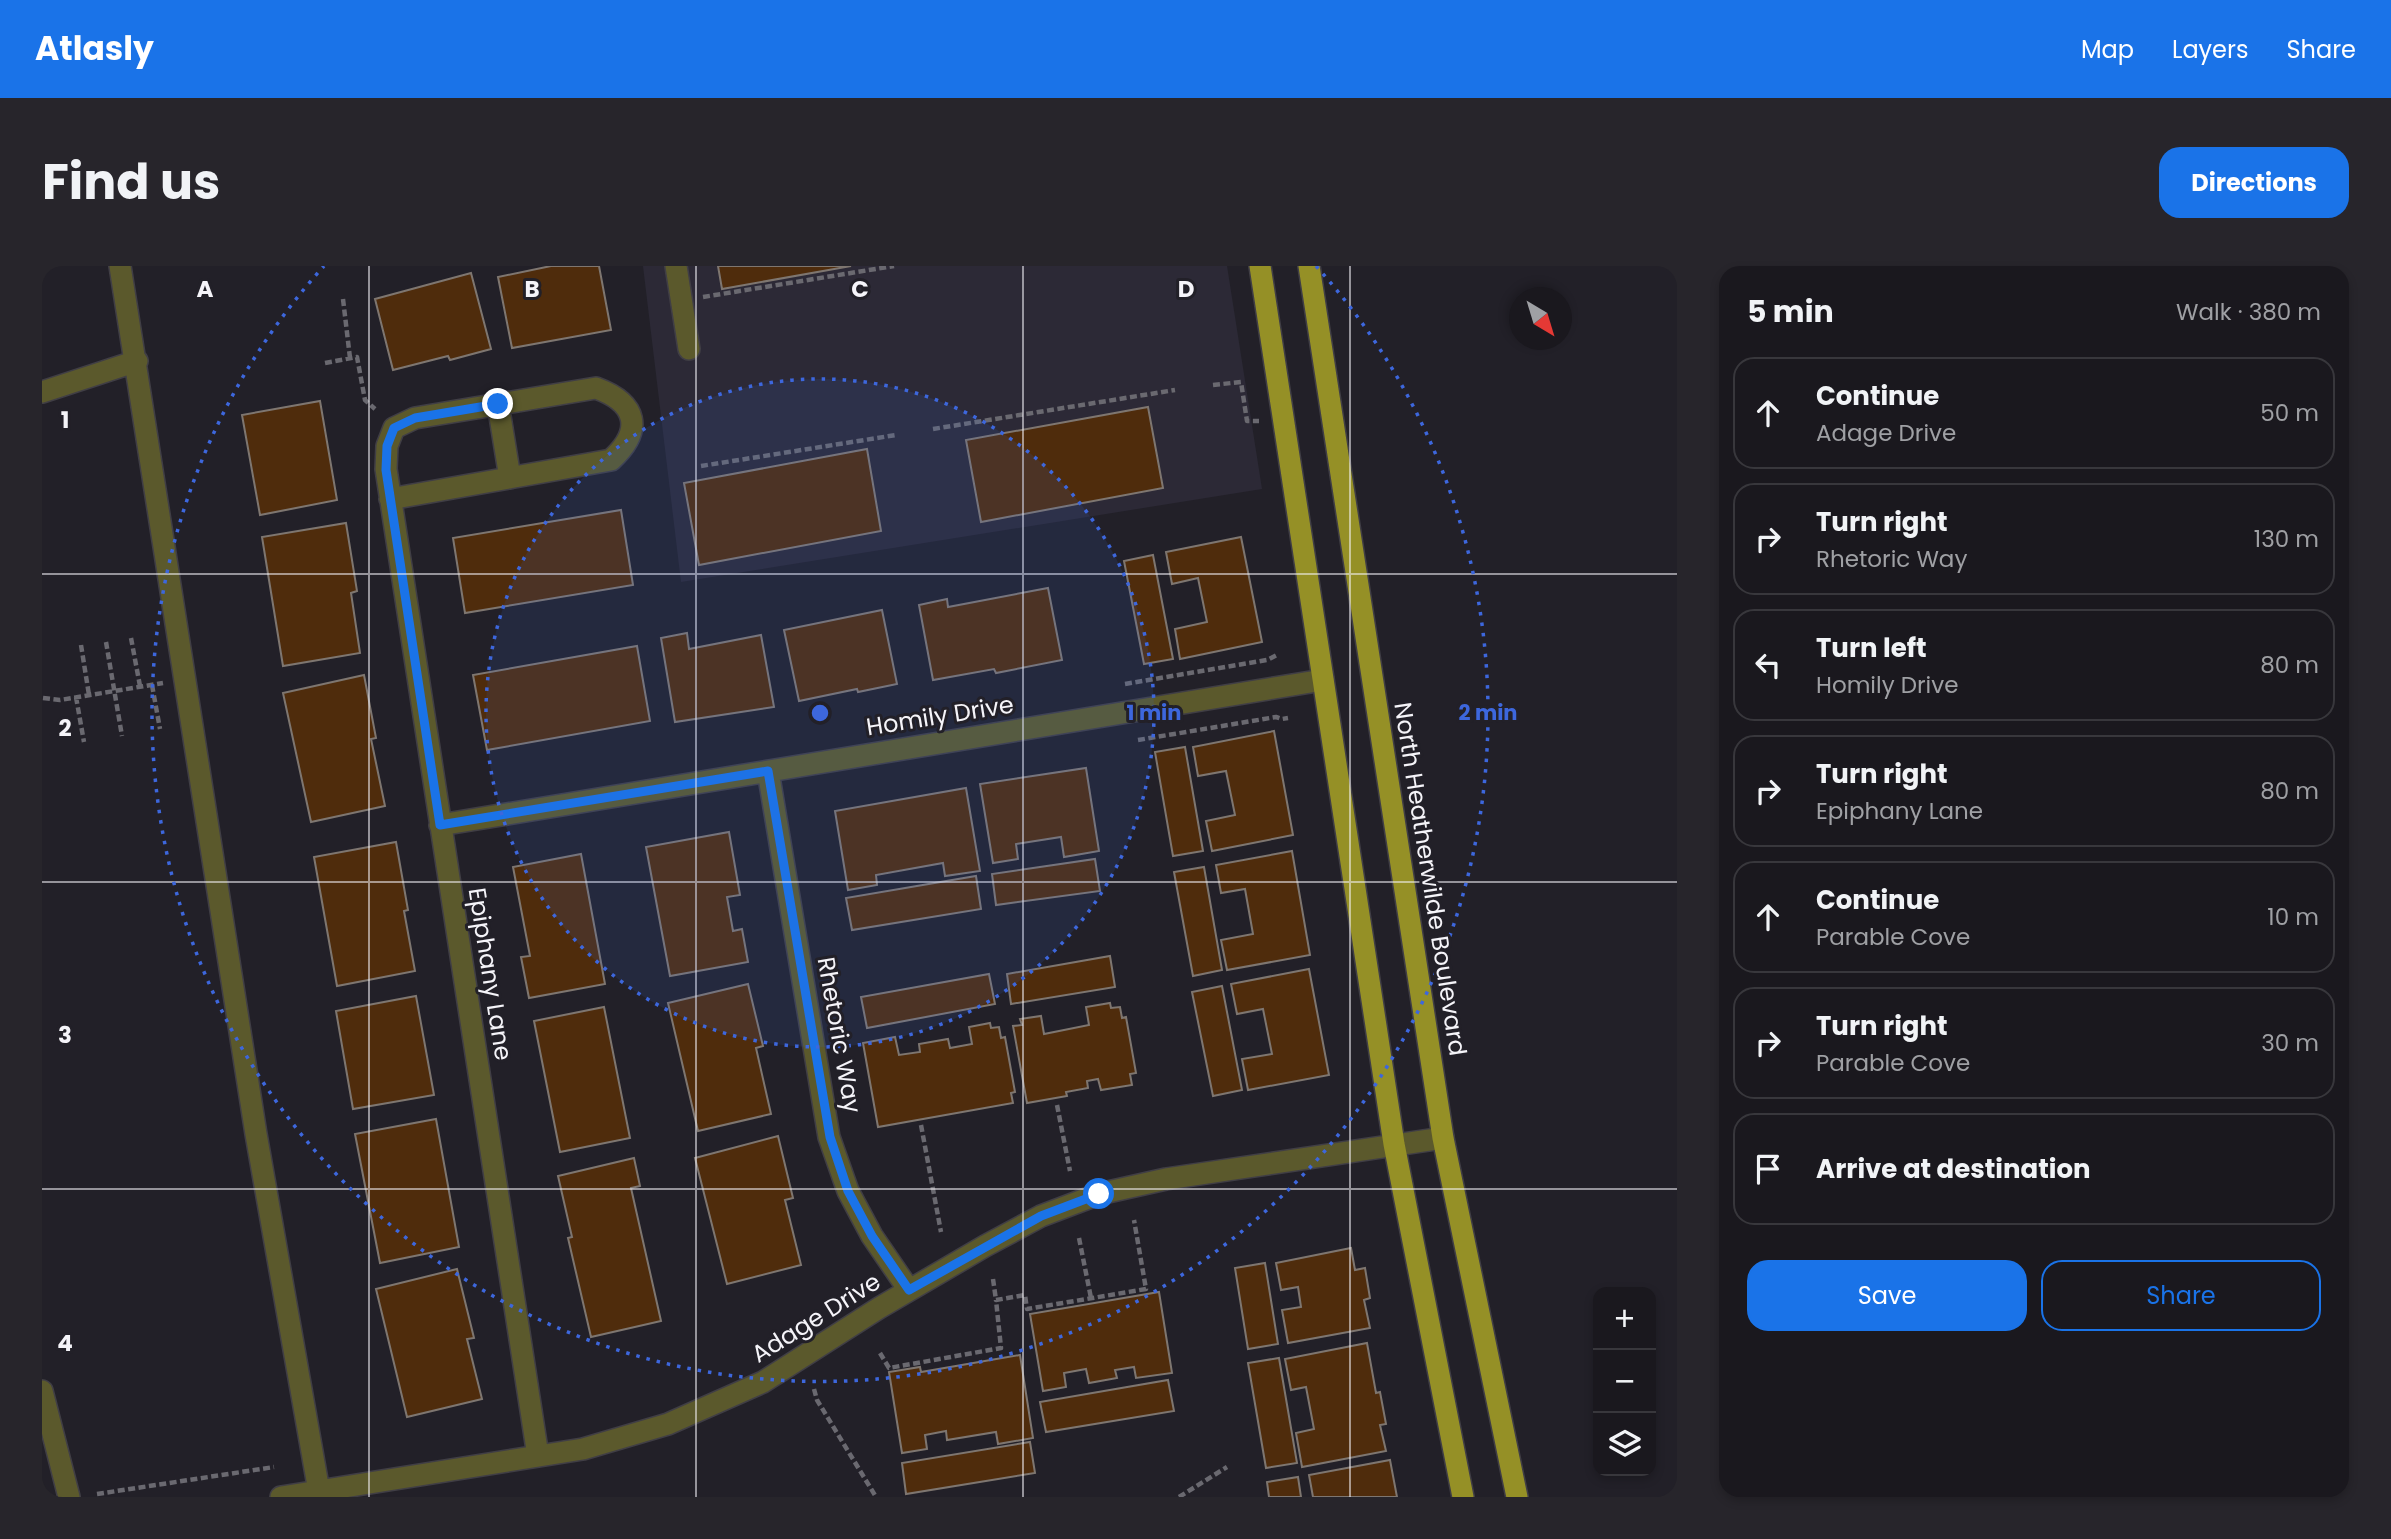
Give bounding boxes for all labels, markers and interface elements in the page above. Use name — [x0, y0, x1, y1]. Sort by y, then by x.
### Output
text: Atlasly — [35, 25, 154, 72]
text: Map — [2081, 33, 2134, 66]
text: Layers — [2172, 33, 2248, 66]
text: Share — [2286, 33, 2356, 66]
button: Directions — [2159, 147, 2349, 218]
text: Find us — [42, 148, 220, 216]
text: A — [197, 273, 214, 305]
text: B — [524, 273, 540, 305]
text: C — [851, 273, 869, 305]
text: D — [1178, 273, 1194, 305]
north arrow — [1509, 287, 1572, 350]
text: 5 min — [1747, 290, 1834, 333]
text: Walk · 380 m — [2176, 296, 2321, 328]
text: Continue — [1816, 378, 1939, 414]
route end — [482, 388, 513, 419]
icon: ahead — [1749, 394, 1787, 432]
text: 50 m — [2260, 397, 2319, 429]
text: 1 — [61, 404, 69, 436]
text: Adage Drive — [1816, 417, 1956, 449]
text: Turn right — [1816, 504, 1948, 540]
icon: right — [1749, 520, 1787, 558]
text: 130 m — [2254, 523, 2319, 555]
text: Rhetoric Way — [1816, 543, 1967, 575]
text: Turn left — [1816, 630, 1927, 666]
icon: left — [1749, 646, 1787, 684]
text: 80 m — [2260, 649, 2319, 681]
text: Homily Drive — [1816, 669, 1958, 701]
street label: Homily Drive — [864, 688, 1016, 743]
text: 1 min — [1127, 698, 1181, 727]
text: 2 min — [1458, 698, 1518, 727]
street label: North Heatherwilde Boulevard — [1386, 700, 1475, 1058]
centre of rings — [808, 701, 832, 725]
text: 2 — [58, 712, 72, 744]
text: Turn right — [1816, 756, 1948, 792]
icon: right — [1749, 772, 1787, 810]
text: 80 m — [2260, 775, 2319, 807]
text: Epiphany Lane — [1816, 795, 1983, 827]
text: Continue — [1816, 882, 1939, 918]
street label: Epiphany Lane — [461, 885, 520, 1063]
icon: ahead — [1749, 898, 1787, 936]
text: 10 m — [2267, 901, 2319, 933]
text: Parable Cove — [1816, 921, 1970, 953]
street label: Rhetoric Way — [810, 954, 870, 1116]
text: Turn right — [1816, 1008, 1948, 1044]
text: 3 — [58, 1019, 72, 1051]
icon: right — [1749, 1024, 1787, 1062]
text: 30 m — [2261, 1027, 2319, 1059]
text: Parable Cove — [1816, 1047, 1970, 1079]
icon: arrive — [1749, 1150, 1787, 1188]
text: Arrive at destination — [1816, 1151, 2091, 1187]
route start — [1083, 1178, 1114, 1209]
button: Save — [1747, 1260, 2027, 1331]
button: Share — [2041, 1260, 2321, 1331]
street label: Adage Drive — [745, 1265, 887, 1370]
map controls — [1593, 1287, 1656, 1476]
button: + — [1593, 1287, 1656, 1350]
text: 4 — [57, 1327, 73, 1359]
button: − — [1593, 1350, 1656, 1413]
button: layers — [1593, 1413, 1656, 1476]

